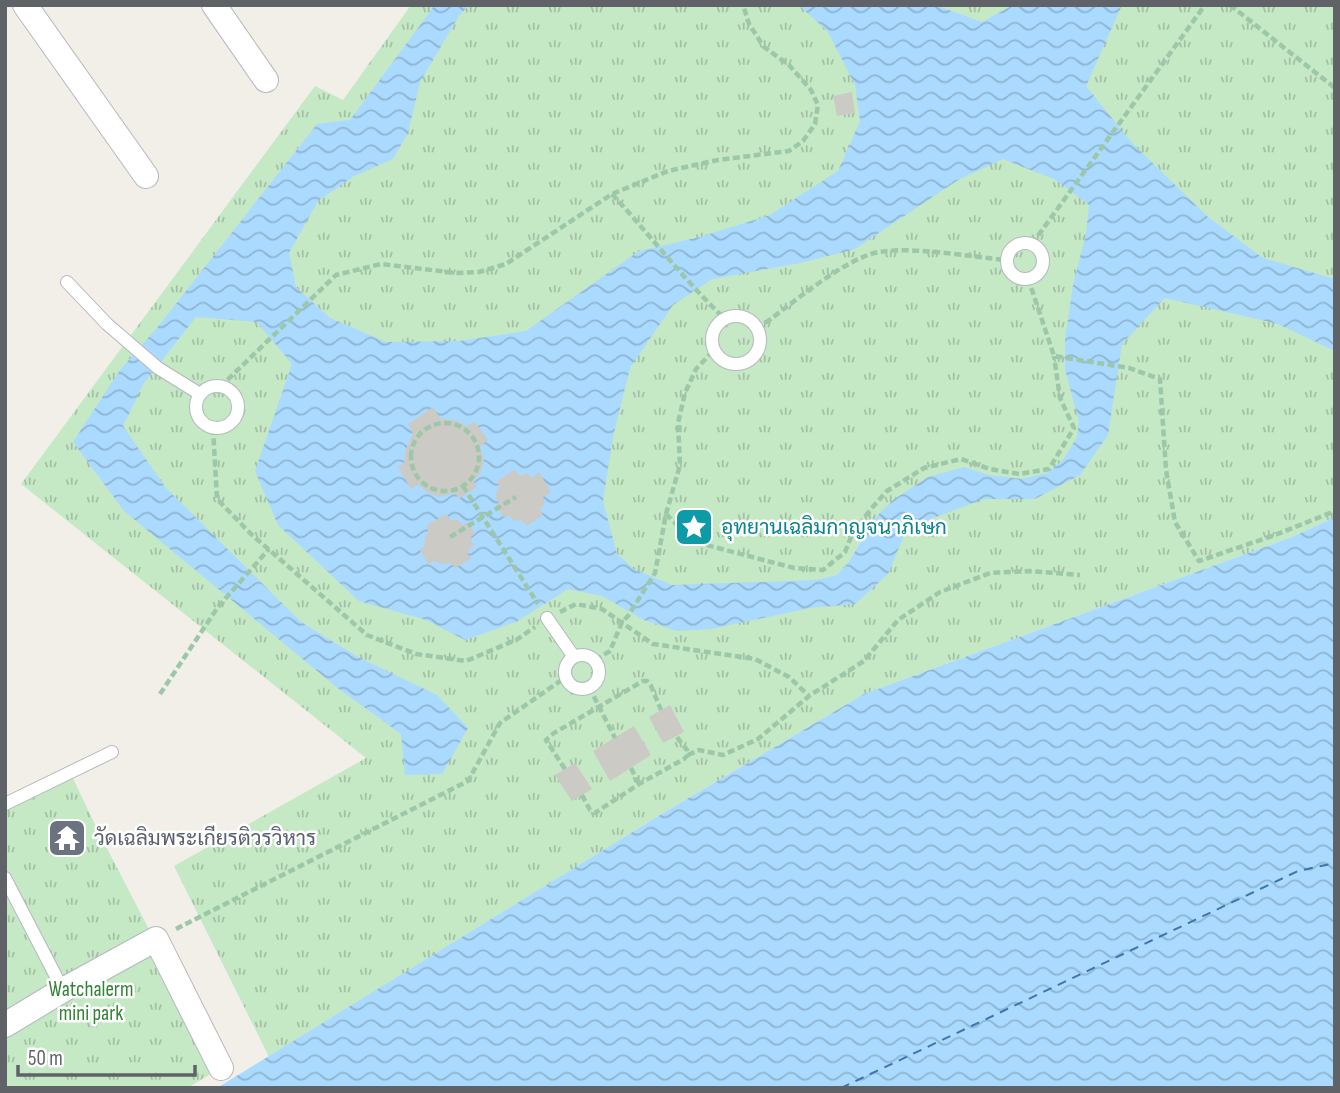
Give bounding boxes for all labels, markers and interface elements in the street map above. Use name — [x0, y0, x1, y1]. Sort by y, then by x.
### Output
place icon: อุทยานเฉลิมกาญจนาภิเษก — [673, 506, 715, 548]
place label: อุทยานเฉลิมกาญจนาภิเษก — [721, 515, 947, 541]
temple icon: วัดเฉลิมพระเกียรติวรวิหาร — [46, 817, 88, 859]
place label: วัดเฉลิมพระเกียรติวรวิหาร — [94, 825, 316, 851]
park label: Watchalerm mini park — [49, 977, 133, 1026]
scale bar — [18, 1034, 194, 1078]
text: 50 m — [28, 1046, 63, 1071]

